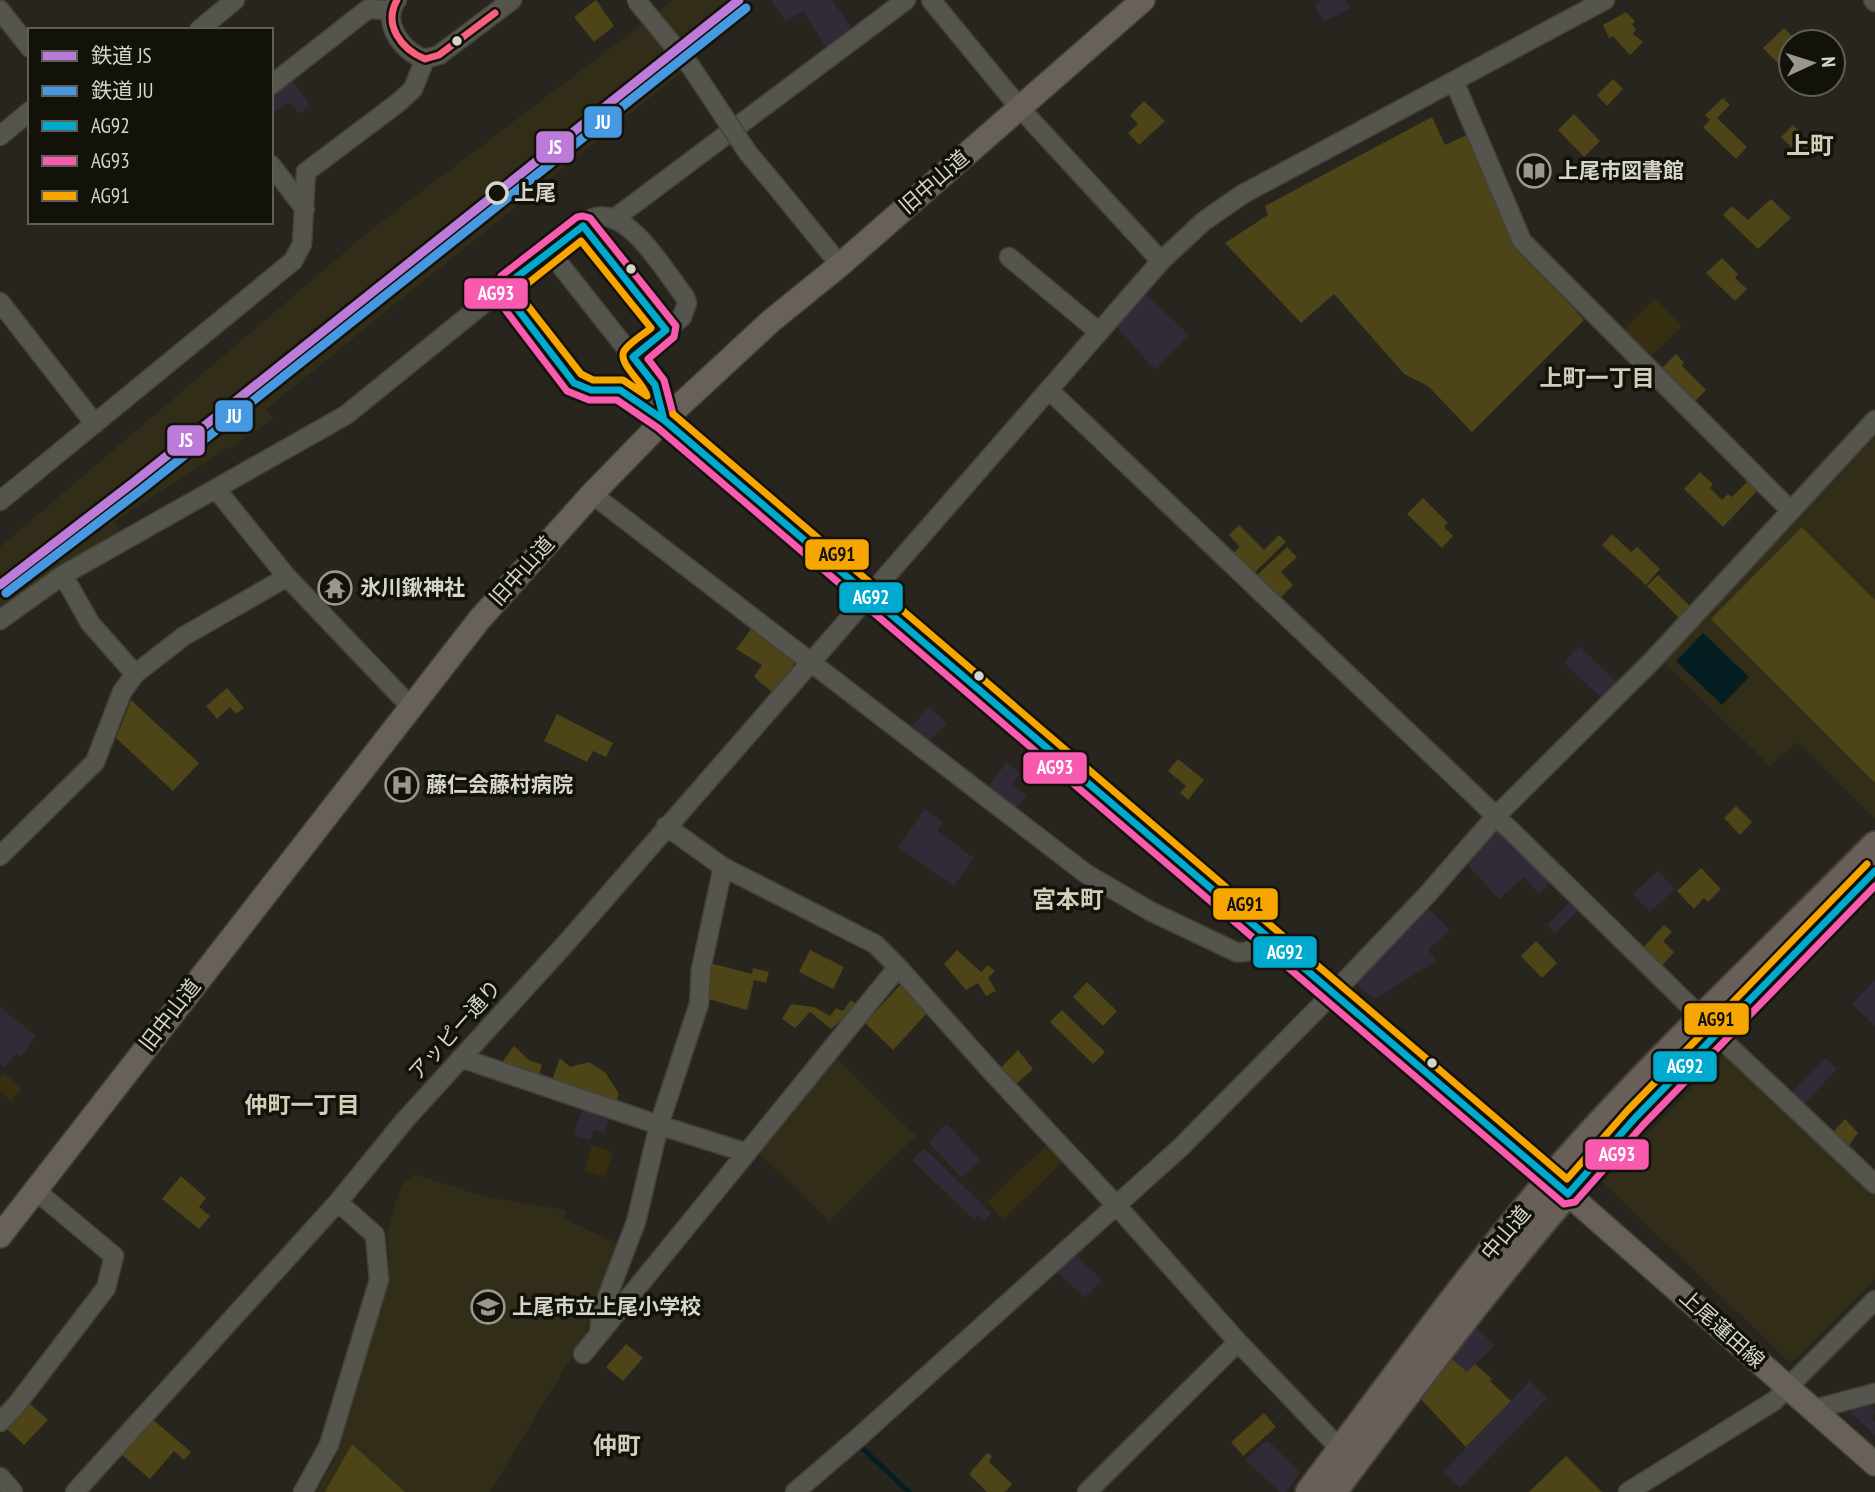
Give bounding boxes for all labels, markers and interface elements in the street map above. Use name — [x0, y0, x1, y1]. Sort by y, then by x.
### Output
legend — [28, 28, 273, 224]
north arrow — [1777, 28, 1847, 98]
unlabelled marker — [450, 34, 464, 48]
text: 鉄道 JS — [91, 42, 152, 69]
text: N — [1817, 56, 1841, 68]
text: 鉄道 JU — [91, 77, 153, 104]
line badge: JU — [583, 105, 623, 139]
text: JU — [594, 110, 611, 134]
text: AG92 — [91, 112, 130, 139]
line badge: JS — [535, 130, 575, 164]
district label: 上町 — [1786, 130, 1834, 161]
text: JS — [547, 135, 562, 159]
street label: 旧中山道 — [893, 144, 974, 219]
text: AG93 — [91, 147, 130, 174]
library icon: 上尾市図書館 — [1515, 152, 1553, 190]
place label: 上尾市図書館 — [1558, 157, 1684, 184]
place label: 上尾 — [514, 179, 556, 206]
text: AG91 — [91, 182, 130, 209]
marker: 上尾 — [486, 182, 508, 204]
unlabelled marker — [624, 262, 638, 276]
line badge: AG93 — [463, 277, 529, 310]
text: AG93 — [477, 281, 514, 305]
district label: 上町一丁目 — [1540, 363, 1655, 392]
line badge: JU — [214, 399, 254, 433]
text: JU — [225, 404, 242, 428]
line badge: JS — [166, 424, 206, 457]
text: JS — [178, 428, 193, 452]
street label: 旧中山道 — [483, 530, 560, 611]
line badge: AG91 — [804, 538, 870, 571]
text: AG91 — [818, 542, 855, 566]
temple icon: 氷川鍬神社 — [316, 569, 354, 607]
place label: 氷川鍬神社 — [360, 574, 465, 601]
line badge: AG92 — [838, 581, 904, 614]
text: AG92 — [852, 585, 889, 609]
unlabelled marker — [972, 669, 986, 683]
line badge: AG93 — [1022, 751, 1088, 785]
text: AG93 — [1036, 755, 1073, 779]
hospital icon: 藤仁会藤村病院 — [383, 766, 421, 804]
place label: 藤仁会藤村病院 — [426, 771, 573, 798]
district label: 宮本町 — [1032, 884, 1104, 915]
line badge: AG91 — [1212, 887, 1279, 921]
text: AG91 — [1226, 892, 1263, 916]
line badge: AG92 — [1252, 935, 1318, 969]
text: AG92 — [1266, 940, 1303, 964]
street label: 旧中山道 — [133, 973, 206, 1056]
street label: アッピー通り — [402, 974, 507, 1086]
line badge: AG91 — [1683, 1002, 1750, 1036]
text: AG91 — [1697, 1007, 1734, 1031]
line badge: AG92 — [1652, 1050, 1718, 1083]
text: AG92 — [1666, 1054, 1703, 1078]
unlabelled marker — [1425, 1056, 1439, 1070]
district label: 仲町一丁目 — [245, 1090, 360, 1119]
line badge: AG93 — [1584, 1138, 1650, 1171]
text: AG93 — [1598, 1142, 1635, 1166]
street label: 中山道 — [1475, 1200, 1536, 1265]
street label: 上尾蓮田線 — [1674, 1283, 1770, 1374]
school or university icon: 上尾市立上尾小学校 — [469, 1288, 507, 1326]
place label: 上尾市立上尾小学校 — [512, 1293, 701, 1320]
district label: 仲町 — [593, 1430, 641, 1461]

